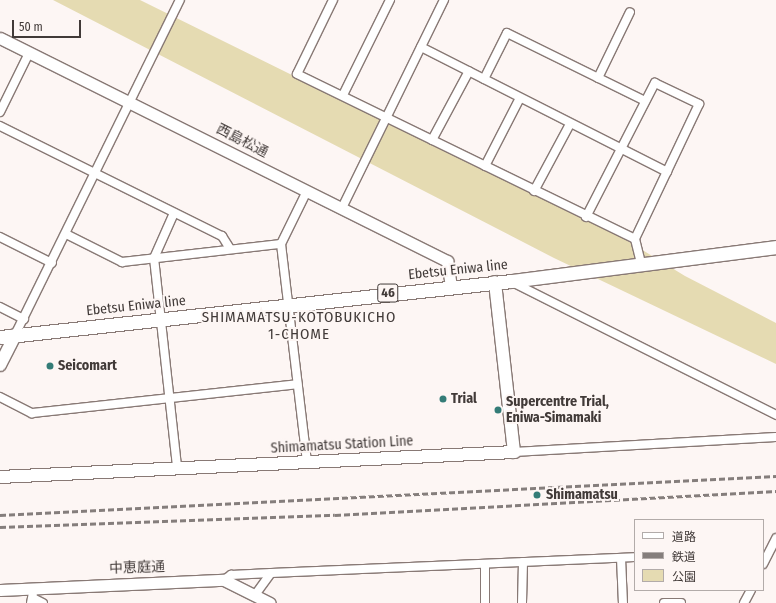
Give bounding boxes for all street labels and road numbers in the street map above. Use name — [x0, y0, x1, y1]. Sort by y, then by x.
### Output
street label: 西島松通 — [213, 121, 271, 161]
street label: Ebetsu Eniwa line — [407, 256, 509, 284]
road number: 46 — [377, 282, 399, 304]
street label: Ebetsu Eniwa line — [85, 292, 187, 320]
street label: Shimamatsu Station Line — [270, 433, 414, 457]
street label: 中恵庭通 — [109, 559, 165, 577]

